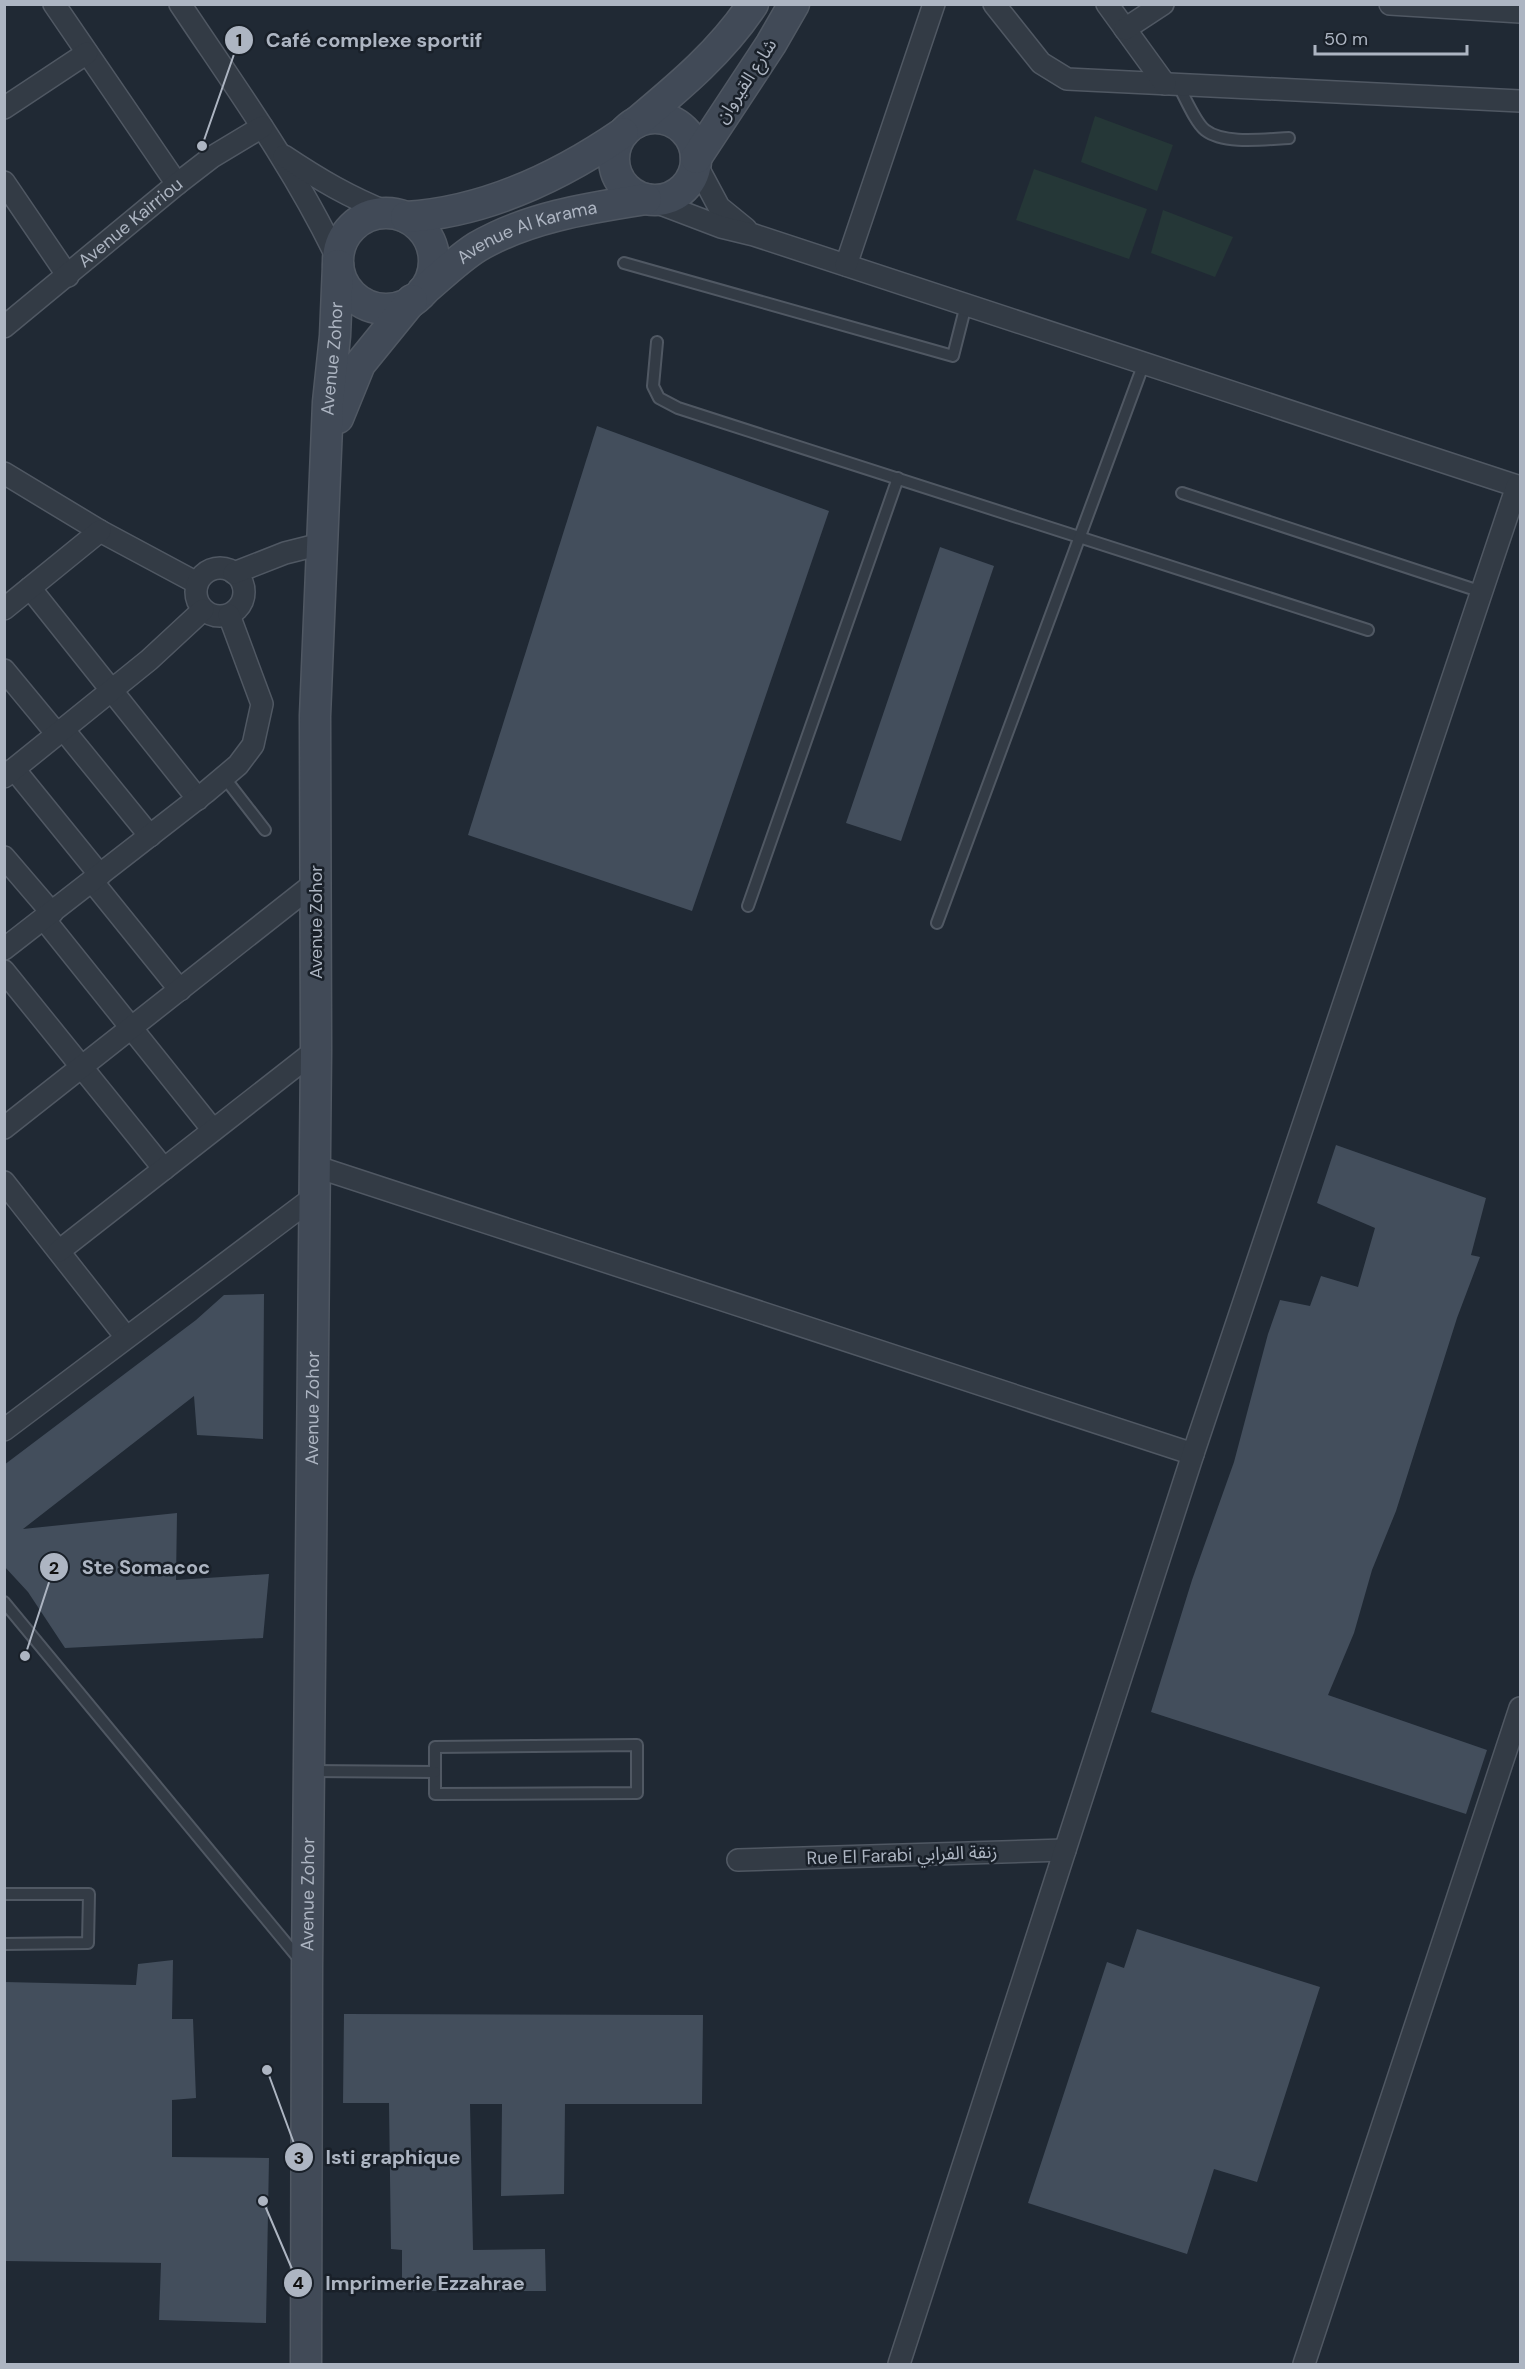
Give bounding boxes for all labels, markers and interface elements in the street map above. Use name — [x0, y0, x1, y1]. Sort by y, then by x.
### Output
scale bar — [1315, 18, 1466, 56]
callout: Café complexe sportif — [224, 21, 495, 59]
text: Café complexe sportif — [266, 27, 482, 53]
text: 50 m — [1324, 27, 1368, 51]
text: 1 — [236, 28, 242, 52]
street label: شارع القيروان — [710, 34, 784, 129]
street label: Avenue Kairriou — [73, 172, 188, 273]
street label: Avenue Al Karama — [452, 195, 599, 269]
street label: Avenue Zohor — [315, 301, 348, 416]
street label: Avenue Zohor — [304, 865, 328, 979]
street label: Avenue Zohor — [300, 1350, 325, 1465]
callout: Ste Somacoc — [39, 1548, 222, 1586]
text: Ste Somacoc — [82, 1554, 210, 1580]
text: 2 — [49, 1556, 59, 1580]
street label: Avenue Zohor — [295, 1836, 320, 1951]
street label: Rue El Farabi زنقة الفرابي — [806, 1840, 998, 1871]
callout: Isti graphique — [284, 2138, 473, 2176]
text: Isti graphique — [326, 2144, 460, 2170]
text: 3 — [294, 2146, 304, 2170]
callout: Imprimerie Ezzahrae — [283, 2264, 537, 2302]
text: Imprimerie Ezzahrae — [325, 2270, 525, 2296]
text: 4 — [292, 2271, 304, 2295]

